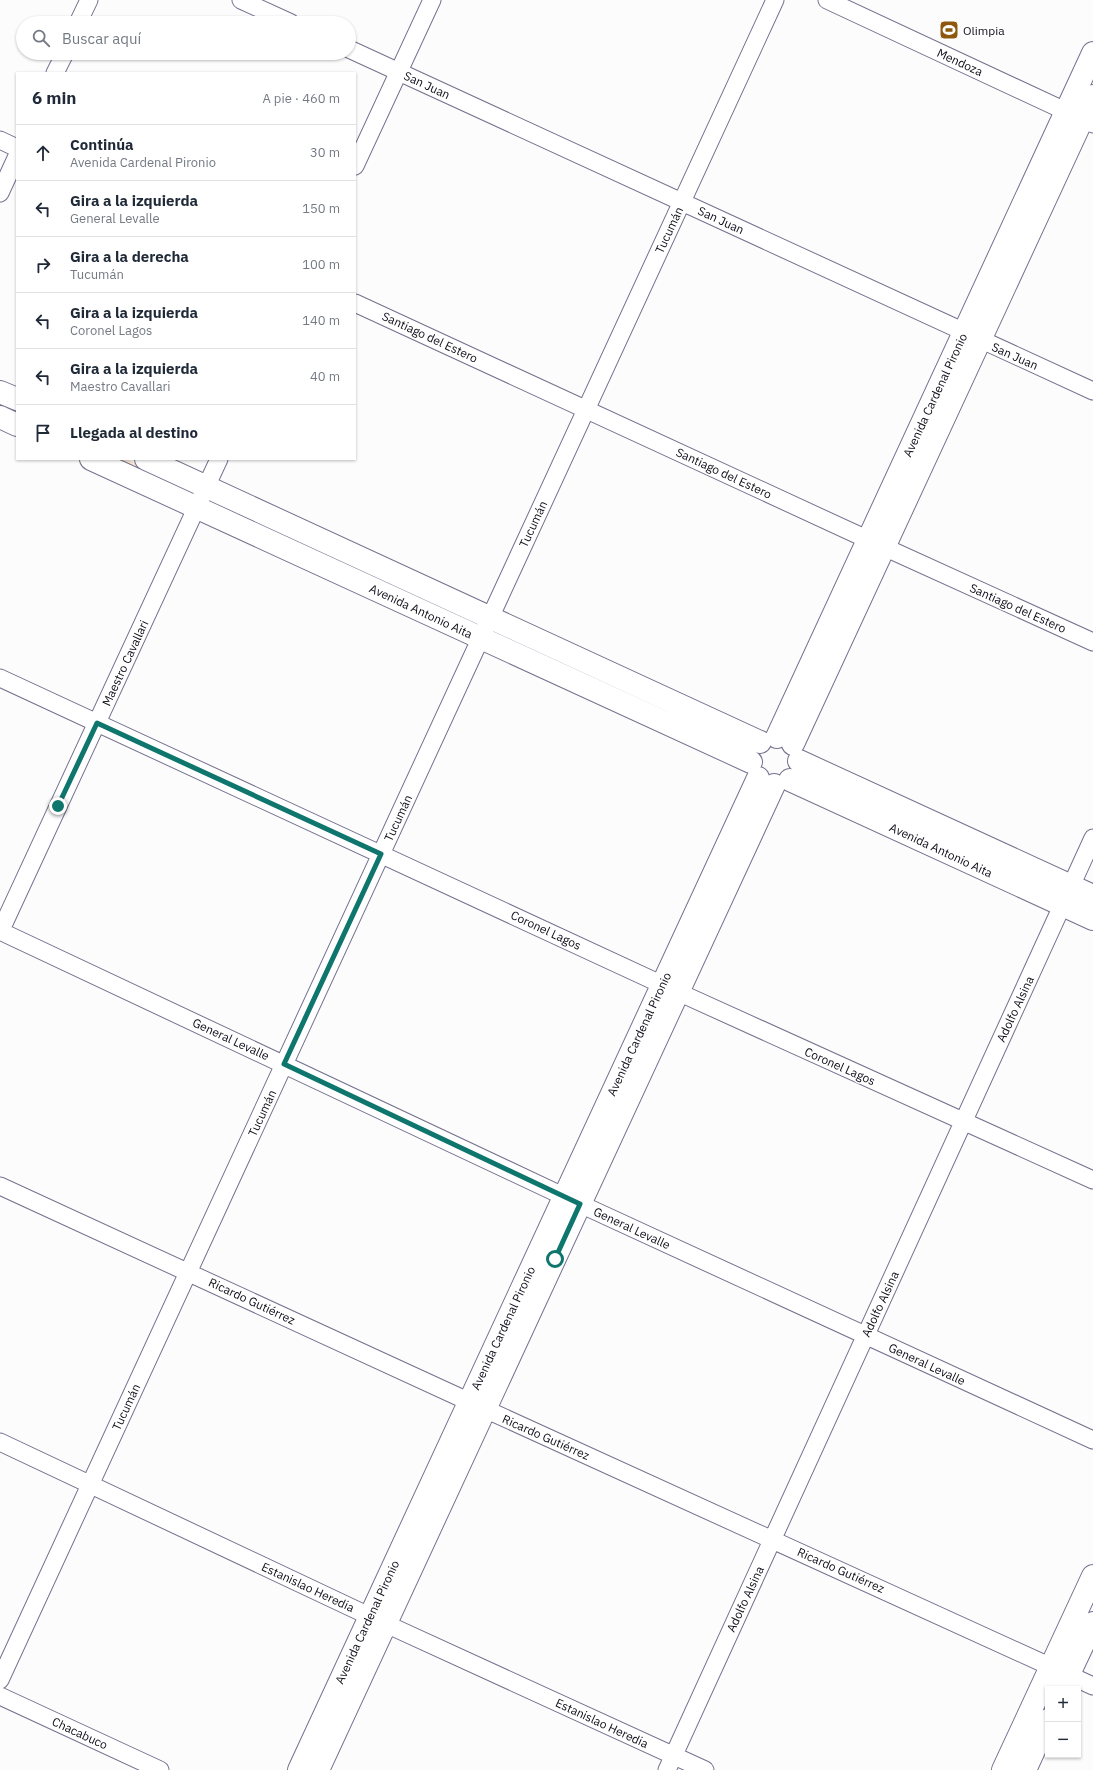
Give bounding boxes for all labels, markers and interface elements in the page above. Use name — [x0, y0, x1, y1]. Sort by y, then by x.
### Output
search box — [16, 16, 356, 60]
sports icon: Olimpia — [938, 19, 960, 41]
place label: Olimpia — [963, 23, 1005, 38]
icon: search — [30, 27, 52, 49]
text: Buscar aquí — [62, 29, 141, 48]
street label: Mendoza — [935, 45, 986, 79]
street label: San Juan — [402, 68, 452, 102]
text: 6 min — [32, 87, 76, 109]
text: A pie · 460 m — [262, 90, 340, 107]
text: Continúa — [70, 135, 134, 154]
icon: ahead — [32, 142, 54, 164]
text: 30 m — [310, 144, 340, 161]
text: Avenida Cardenal Pironio — [70, 154, 216, 171]
text: Gira a la izquierda — [70, 191, 198, 210]
icon: left — [32, 198, 54, 220]
text: 150 m — [302, 200, 340, 217]
street label: San Juan — [696, 203, 746, 237]
street label: Tucumán — [652, 204, 686, 256]
text: General Levalle — [70, 210, 160, 227]
text: Gira a la derecha — [70, 247, 189, 266]
icon: right — [32, 254, 54, 276]
text: 100 m — [302, 256, 340, 273]
text: Tucumán — [70, 266, 124, 283]
text: Gira a la izquierda — [70, 303, 198, 322]
street label: Santiago del Estero — [380, 308, 480, 366]
icon: left — [32, 310, 54, 332]
text: 140 m — [302, 312, 340, 329]
text: Coronel Lagos — [70, 322, 152, 339]
street label: Avenida Cardenal Pironio — [900, 330, 970, 459]
street label: San Juan — [989, 339, 1041, 373]
text: Gira a la izquierda — [70, 359, 198, 378]
icon: left — [32, 366, 54, 388]
text: 40 m — [310, 368, 340, 385]
text: Maestro Cavallari — [70, 378, 171, 395]
icon: arrive — [32, 422, 54, 444]
text: Llegada al destino — [70, 423, 198, 442]
street label: Santiago del Estero — [674, 444, 774, 502]
street label: Tucumán — [516, 498, 550, 550]
street label: Santiago del Estero — [968, 580, 1069, 636]
street label: Avenida Antonio Aita — [367, 581, 475, 642]
street label: Maestro Cavallari — [99, 618, 151, 708]
street label: Tucumán — [381, 792, 415, 844]
route end — [49, 797, 67, 815]
street label: Avenida Antonio Aita — [887, 820, 995, 881]
street label: Coronel Lagos — [508, 907, 584, 953]
street label: Avenida Cardenal Pironio — [604, 969, 674, 1098]
street label: Adolfo Alsina — [993, 973, 1037, 1044]
street label: General Levalle — [190, 1015, 272, 1063]
street label: Coronel Lagos — [802, 1044, 878, 1088]
street label: Tucumán — [245, 1087, 279, 1139]
street label: General Levalle — [591, 1204, 673, 1252]
route start — [546, 1250, 564, 1268]
street label: Avenida Cardenal Pironio — [468, 1263, 538, 1392]
street label: Adolfo Alsina — [858, 1268, 902, 1339]
street label: Ricardo Gutiérrez — [206, 1274, 298, 1328]
street label: General Levalle — [886, 1340, 968, 1388]
street label: Tucumán — [109, 1381, 143, 1433]
street label: Ricardo Gutiérrez — [500, 1411, 592, 1463]
street label: Ricardo Gutiérrez — [795, 1544, 887, 1596]
street label: Avenida Cardenal Pironio — [332, 1557, 402, 1686]
street label: Estanislao Heredia — [259, 1559, 357, 1615]
street label: Adolfo Alsina — [723, 1563, 767, 1634]
map controls — [1045, 1686, 1081, 1758]
button: + — [1045, 1686, 1081, 1722]
street label: Estanislao Heredia — [553, 1695, 651, 1751]
street label: Chacabuco — [50, 1714, 110, 1753]
button: − — [1045, 1722, 1081, 1758]

